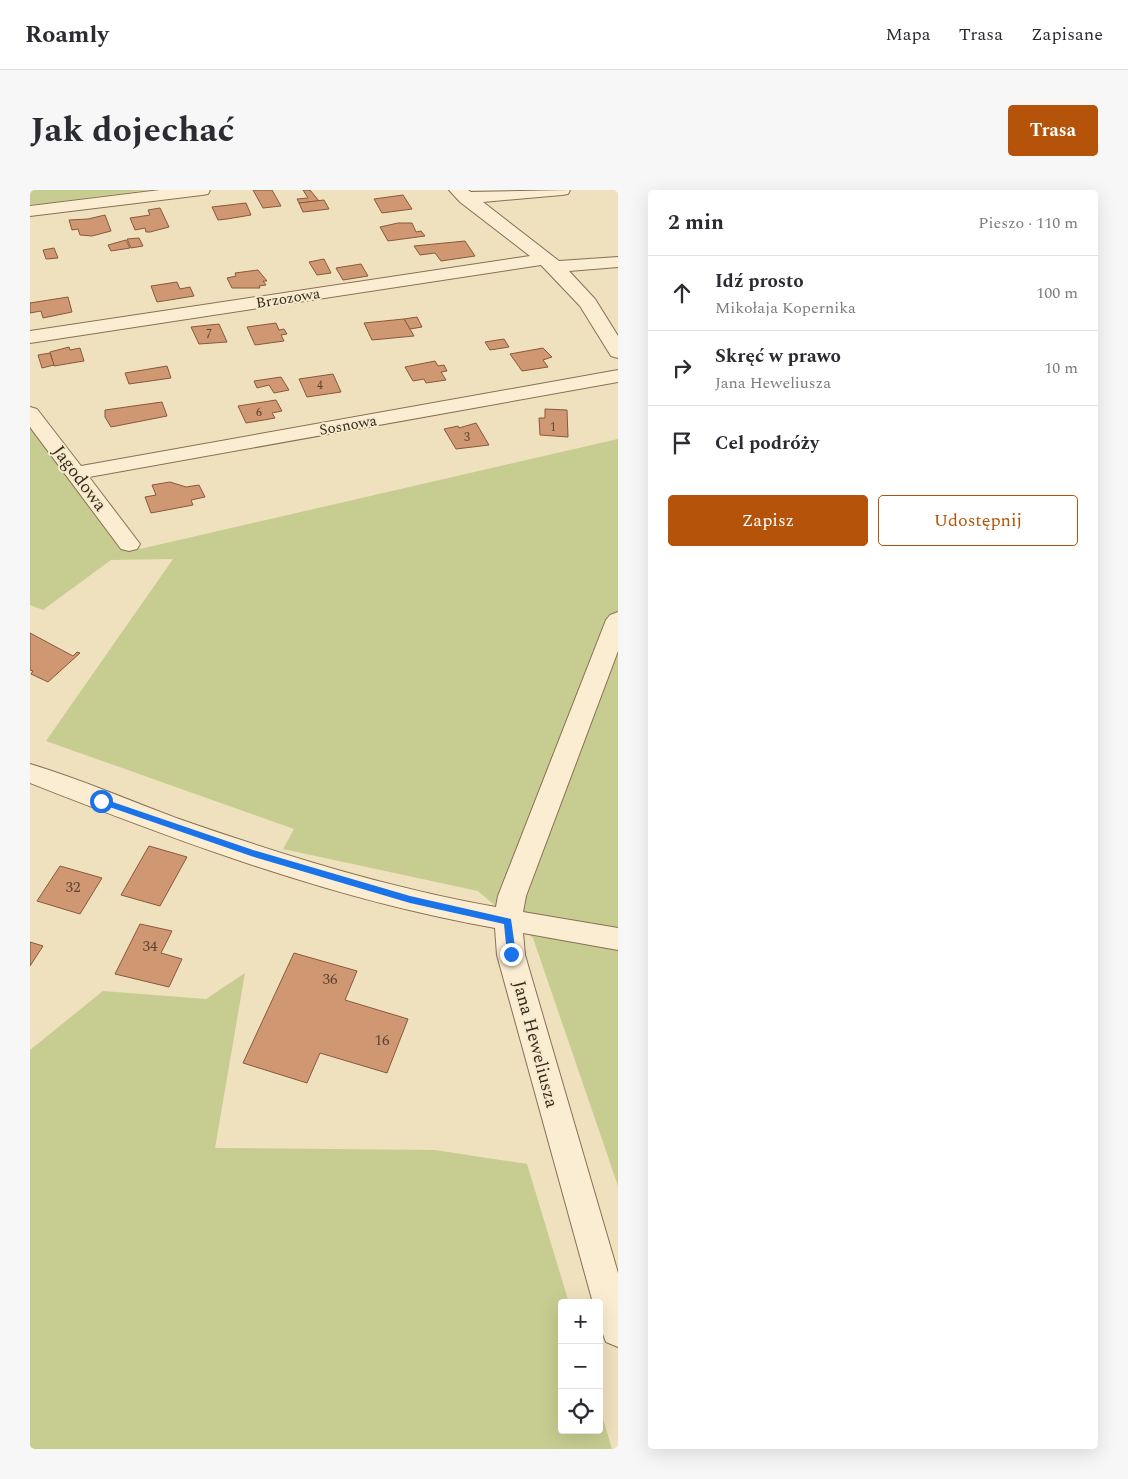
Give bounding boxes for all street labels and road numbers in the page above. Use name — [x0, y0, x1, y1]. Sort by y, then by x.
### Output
street label: Brzozowa — [254, 282, 322, 315]
street label: Sosnowa — [317, 409, 379, 442]
street label: Jagodowa — [46, 440, 114, 517]
street label: Jana Heweliusza — [506, 978, 566, 1111]

